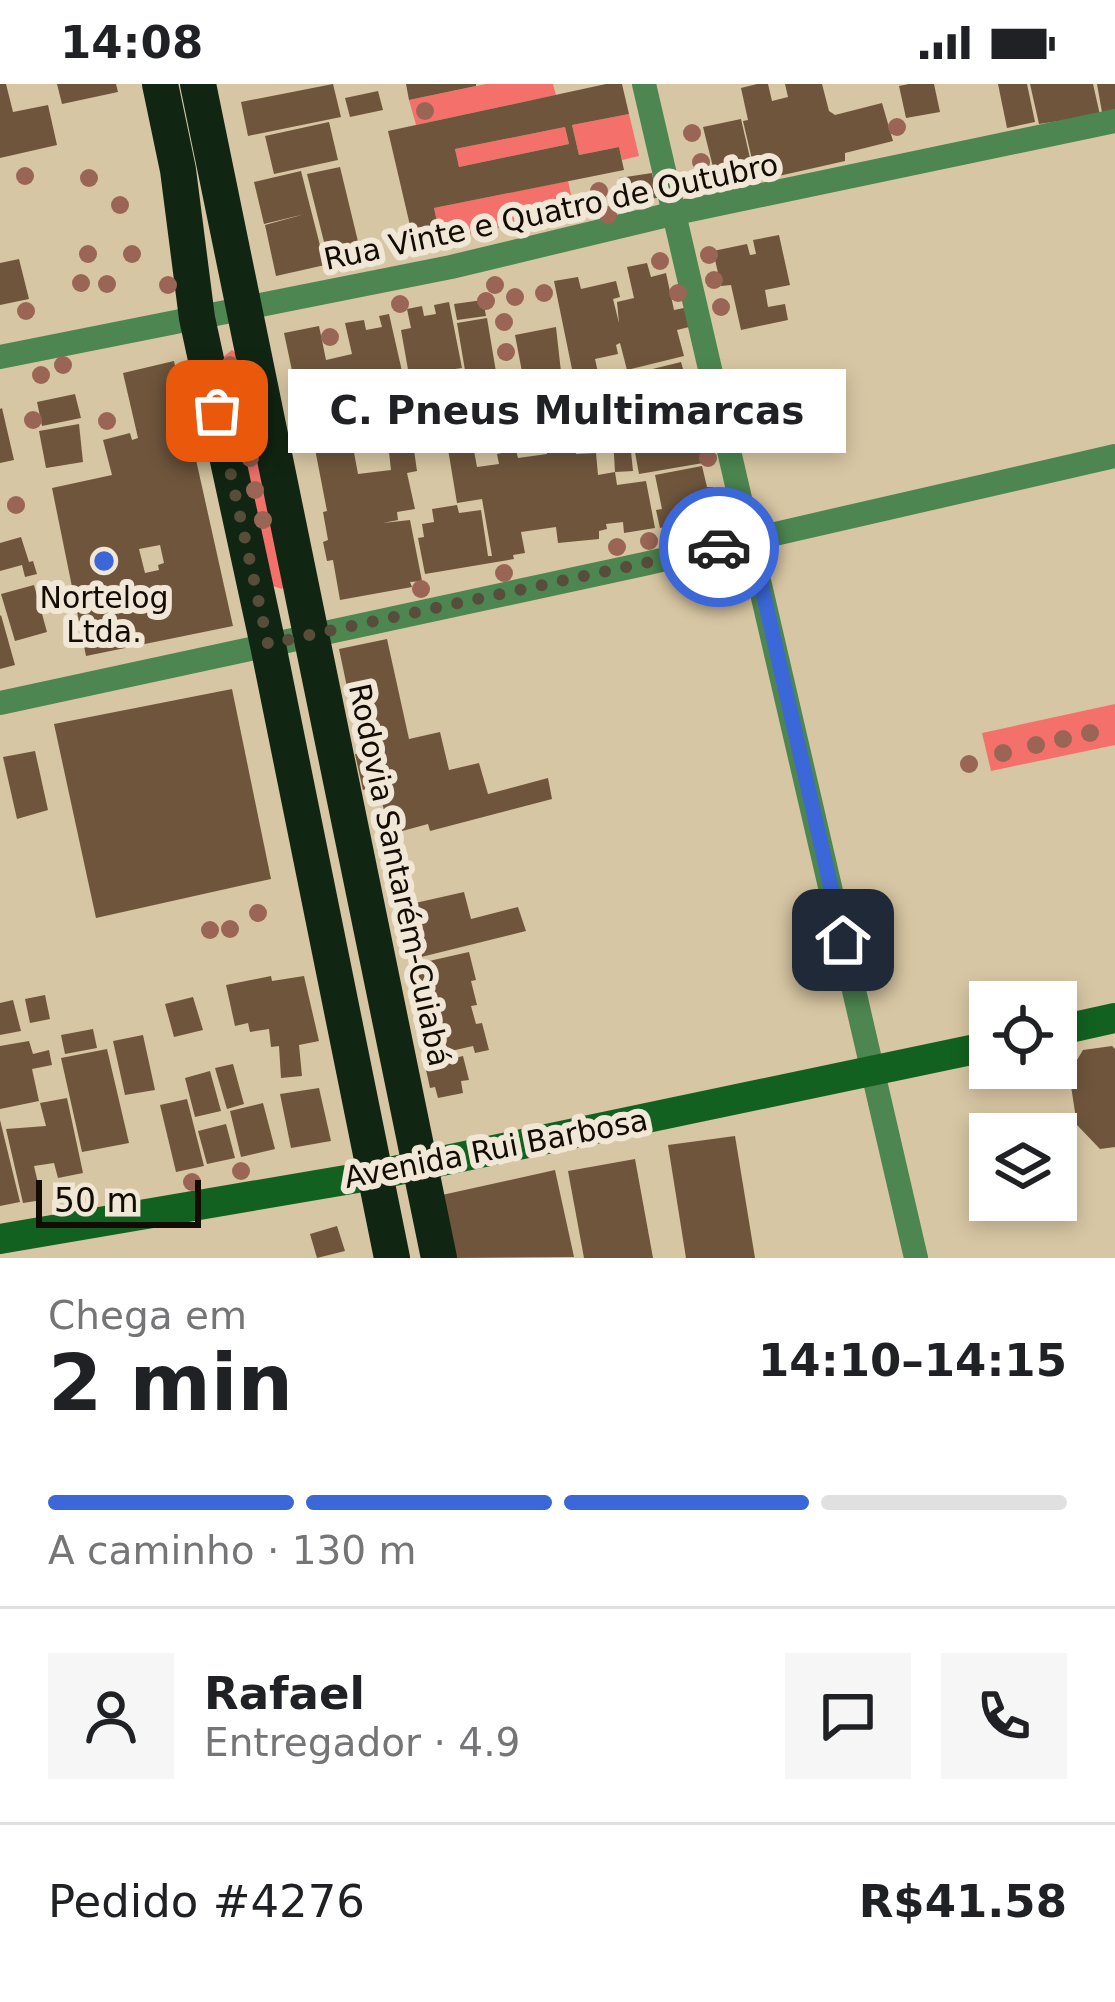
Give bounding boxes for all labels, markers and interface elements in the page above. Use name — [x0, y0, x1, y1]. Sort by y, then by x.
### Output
text: 14:08 — [60, 16, 203, 69]
street label: Rua Vinte e Quatro de Outubro — [321, 146, 781, 277]
pin — [166, 360, 268, 462]
callout: C. Pneus Multimarcas — [289, 369, 847, 453]
icon: bag — [184, 378, 250, 444]
text: C. Pneus Multimarcas — [329, 388, 805, 433]
courier — [659, 487, 779, 607]
icon: car — [686, 514, 752, 580]
marker: Nortelog Ltda. — [91, 548, 117, 574]
place label: Nortelog Ltda. — [39, 580, 169, 649]
street label: Rodovia Santarém-Cuiabá — [342, 680, 457, 1069]
pin — [792, 889, 894, 991]
icon: home — [810, 907, 876, 973]
map controls — [969, 981, 1077, 1221]
button: locate — [969, 981, 1077, 1089]
street label: Avenida Rui Barbosa — [341, 1102, 651, 1195]
button: layers — [969, 1113, 1077, 1221]
scale bar — [36, 1174, 201, 1227]
text: 50 m — [54, 1181, 139, 1220]
text: Chega em — [48, 1293, 247, 1338]
text: 14:10–14:15 — [758, 1334, 1067, 1387]
text: 2 min — [48, 1338, 293, 1428]
text: A caminho · 130 m — [48, 1528, 417, 1573]
button: person — [48, 1653, 174, 1779]
button: chat — [785, 1653, 911, 1779]
button: phone — [941, 1653, 1067, 1779]
text: Rafael — [204, 1667, 365, 1720]
text: Entregador · 4.9 — [204, 1720, 520, 1765]
text: Pedido #4276 — [48, 1875, 365, 1928]
text: R$41.58 — [859, 1875, 1067, 1928]

